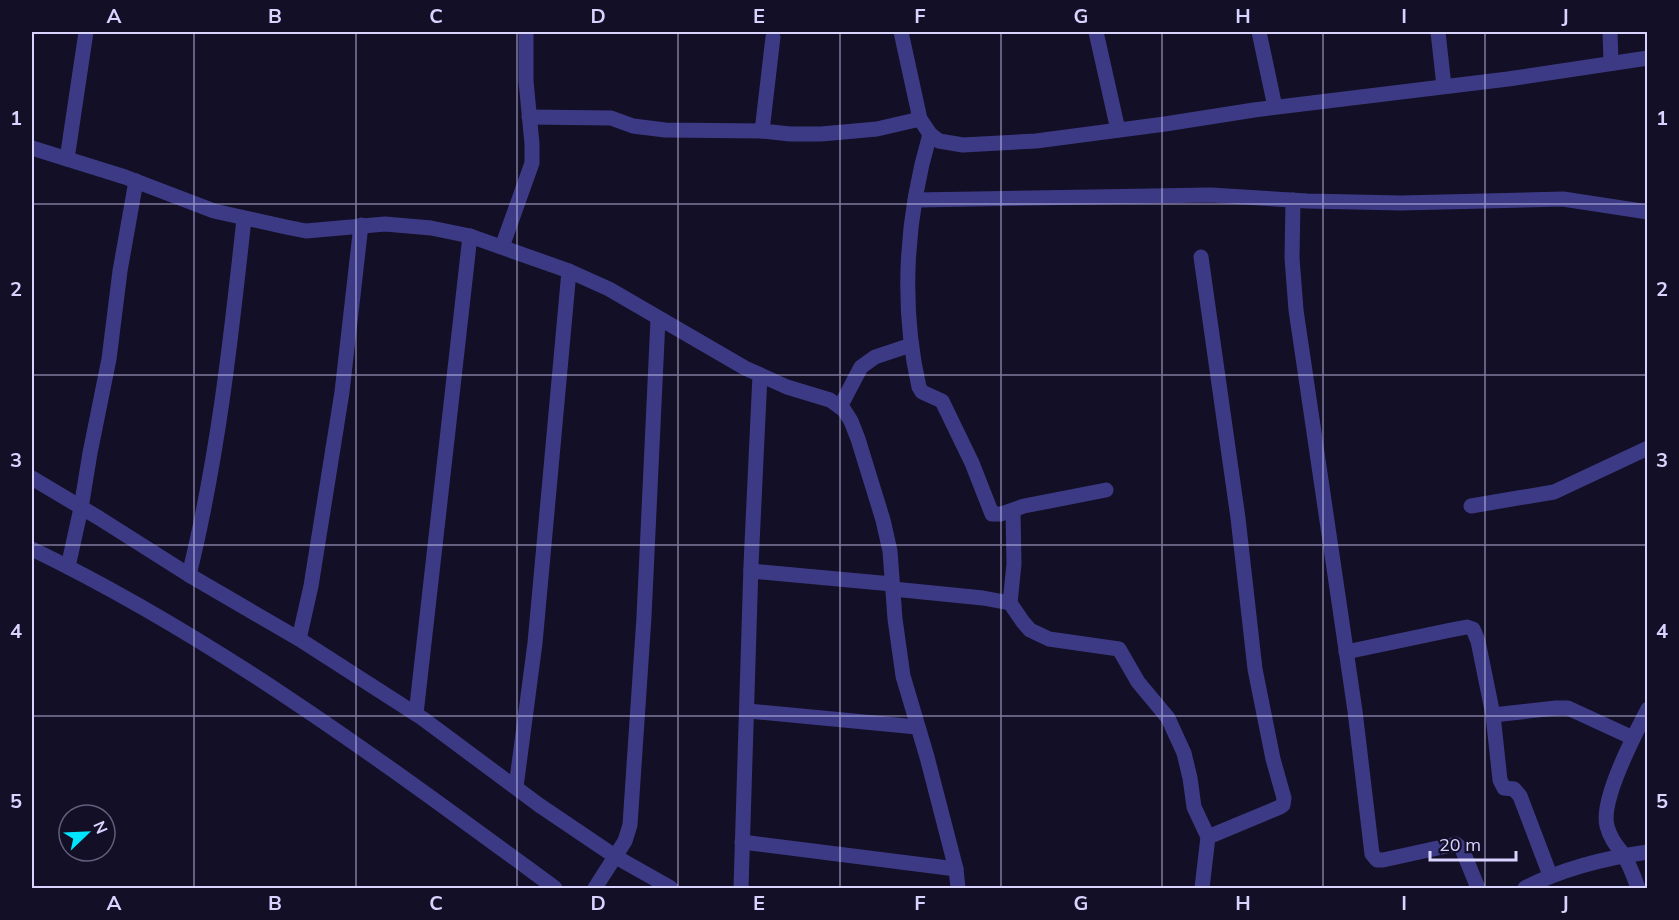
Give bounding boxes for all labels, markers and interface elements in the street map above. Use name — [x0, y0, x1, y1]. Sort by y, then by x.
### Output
text: A — [107, 3, 122, 28]
text: B — [268, 3, 282, 28]
text: C — [429, 3, 443, 28]
text: D — [590, 3, 606, 28]
text: E — [753, 3, 765, 28]
text: F — [914, 3, 926, 28]
text: G — [1074, 3, 1088, 28]
text: H — [1235, 3, 1251, 28]
text: I — [1401, 3, 1407, 28]
text: J — [1561, 3, 1569, 28]
text: 1 — [10, 105, 22, 130]
text: 1 — [1656, 105, 1668, 130]
text: 2 — [10, 276, 22, 301]
text: 2 — [1656, 276, 1668, 301]
text: 3 — [10, 447, 22, 472]
text: 3 — [1656, 447, 1668, 472]
text: 4 — [10, 618, 22, 643]
text: 4 — [1656, 618, 1668, 643]
text: 5 — [10, 788, 22, 813]
text: 5 — [1656, 788, 1668, 813]
north arrow — [57, 803, 117, 863]
text: N — [89, 818, 112, 837]
scale bar — [1430, 824, 1516, 862]
text: 20 m — [1439, 833, 1481, 856]
text: A — [107, 890, 122, 915]
text: B — [268, 890, 282, 915]
text: C — [429, 890, 443, 915]
text: D — [590, 890, 606, 915]
text: E — [753, 890, 765, 915]
text: F — [914, 890, 926, 915]
text: G — [1074, 890, 1088, 915]
text: H — [1235, 890, 1251, 915]
text: I — [1401, 890, 1407, 915]
text: J — [1561, 890, 1569, 915]

